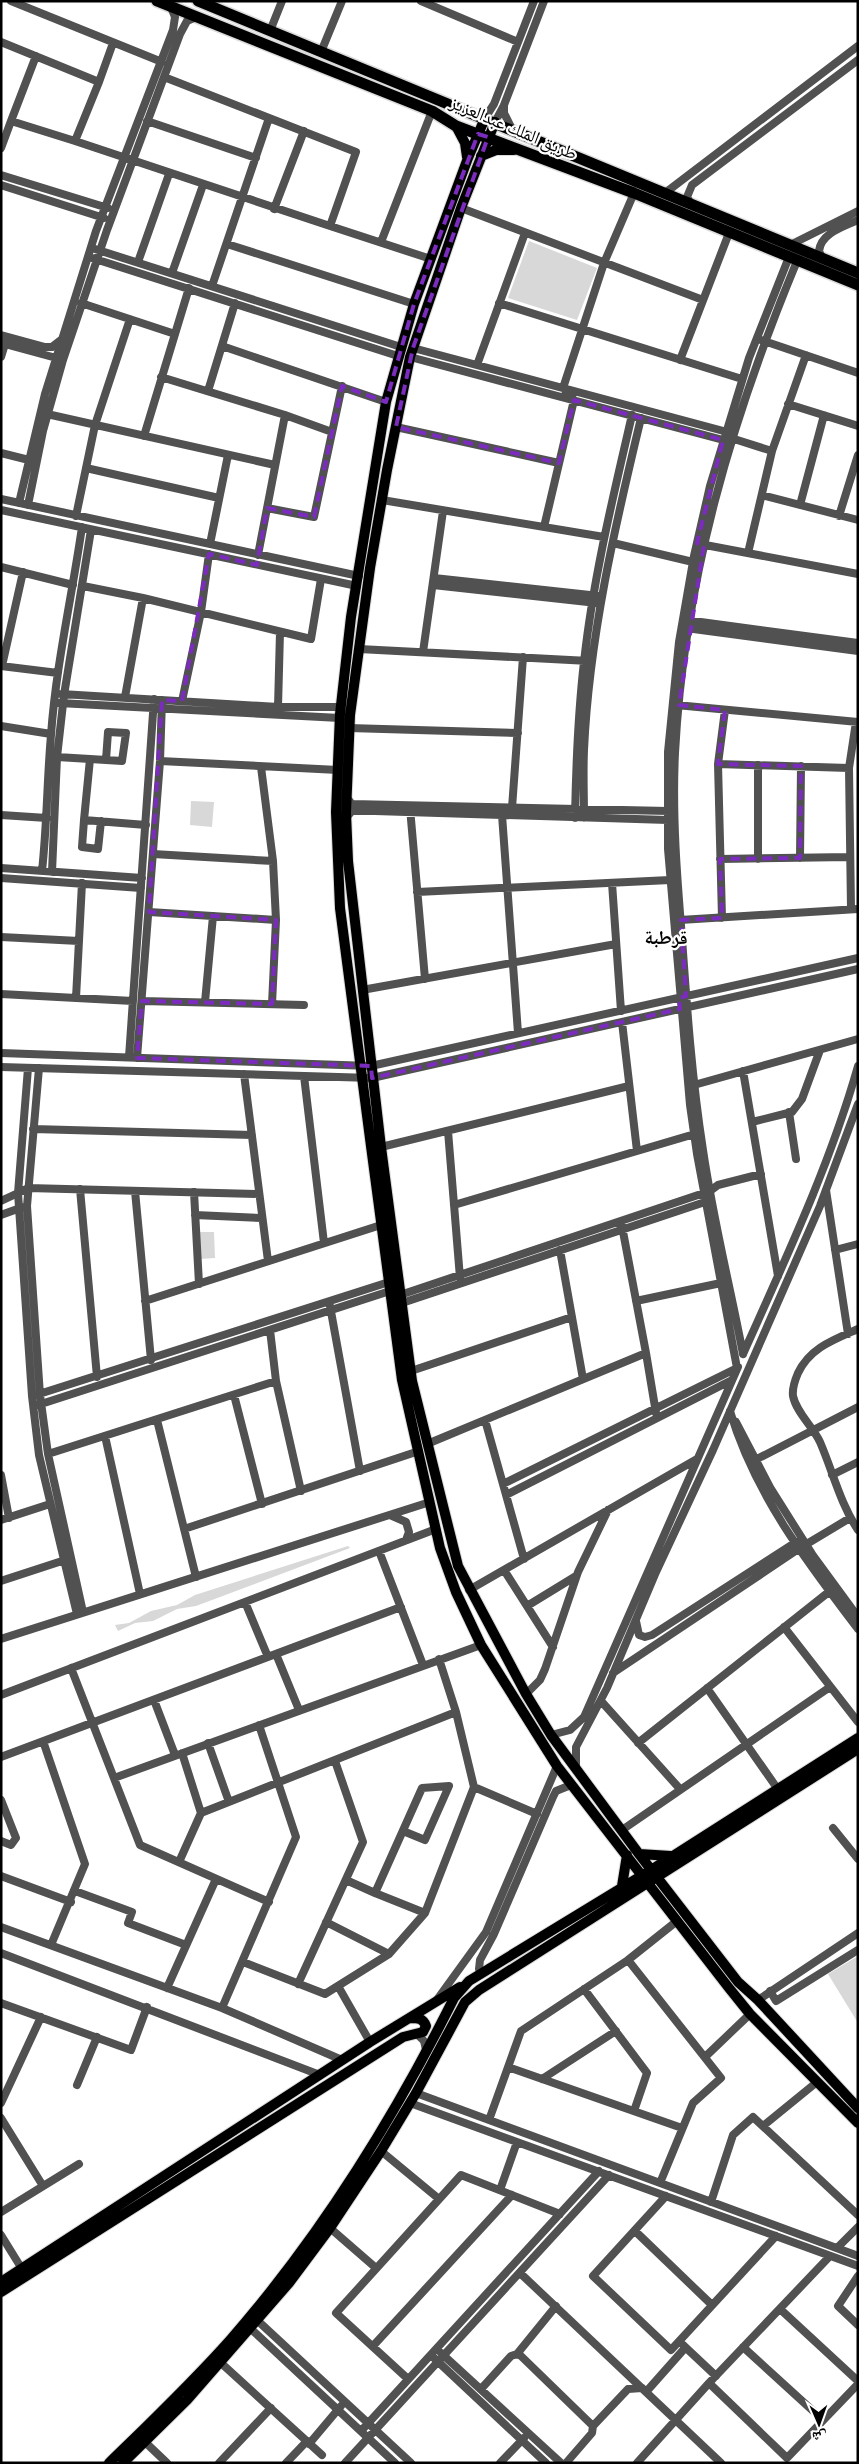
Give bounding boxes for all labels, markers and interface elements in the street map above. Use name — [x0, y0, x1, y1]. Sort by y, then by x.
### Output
street label: طريق الملك عبدالعزيز — [446, 90, 581, 165]
district label: قرطبة — [644, 925, 688, 948]
north arrow — [794, 2399, 844, 2449]
text: ش — [812, 2428, 827, 2446]

